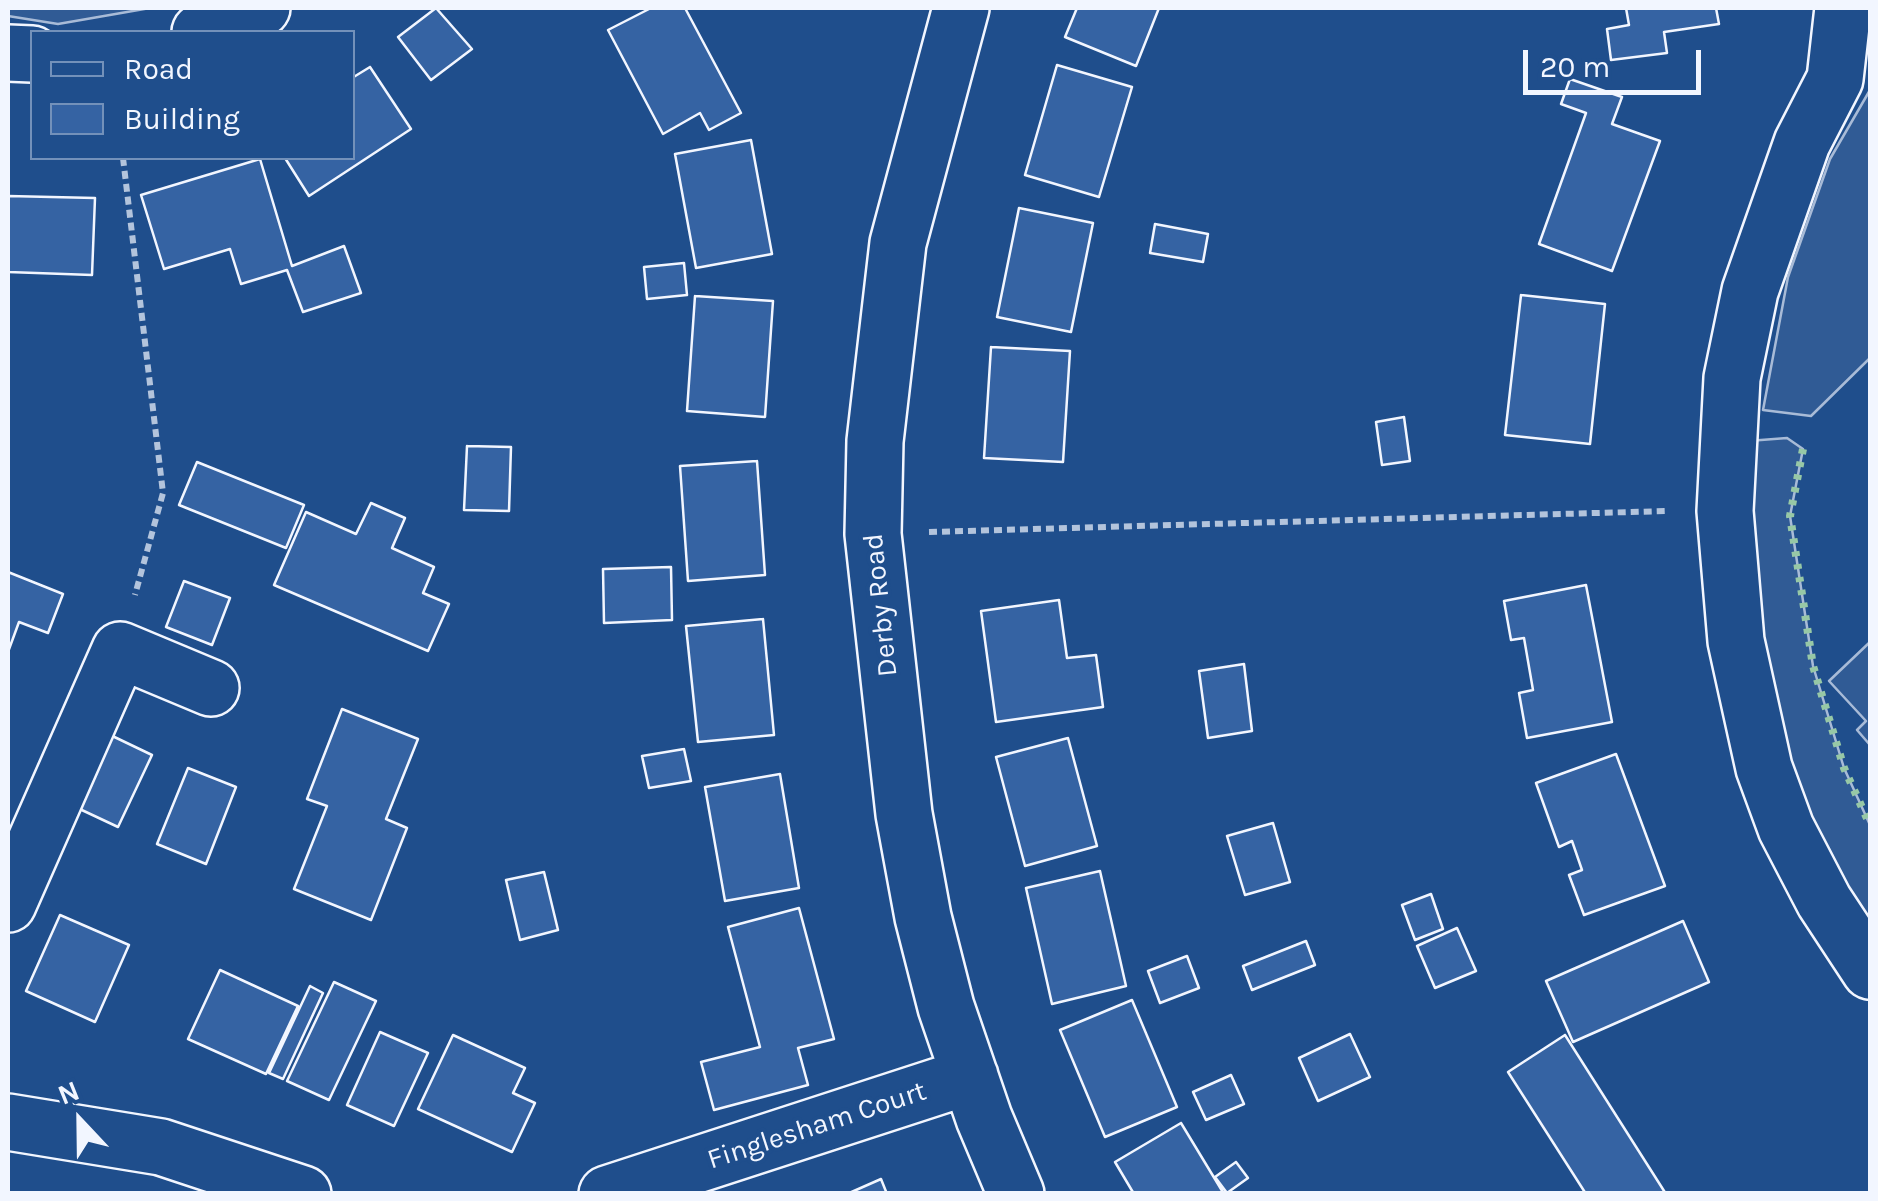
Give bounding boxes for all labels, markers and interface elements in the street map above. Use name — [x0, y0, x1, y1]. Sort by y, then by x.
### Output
legend — [30, 30, 355, 160]
scale bar — [1528, 30, 1706, 92]
text: 20 m — [1540, 49, 1610, 85]
text: Road — [124, 51, 193, 87]
text: Building — [124, 101, 240, 137]
street label: Derby Road — [857, 532, 905, 678]
north arrow — [30, 1071, 130, 1171]
text: N — [53, 1074, 84, 1112]
street label: Finglesham Court — [703, 1075, 931, 1177]

